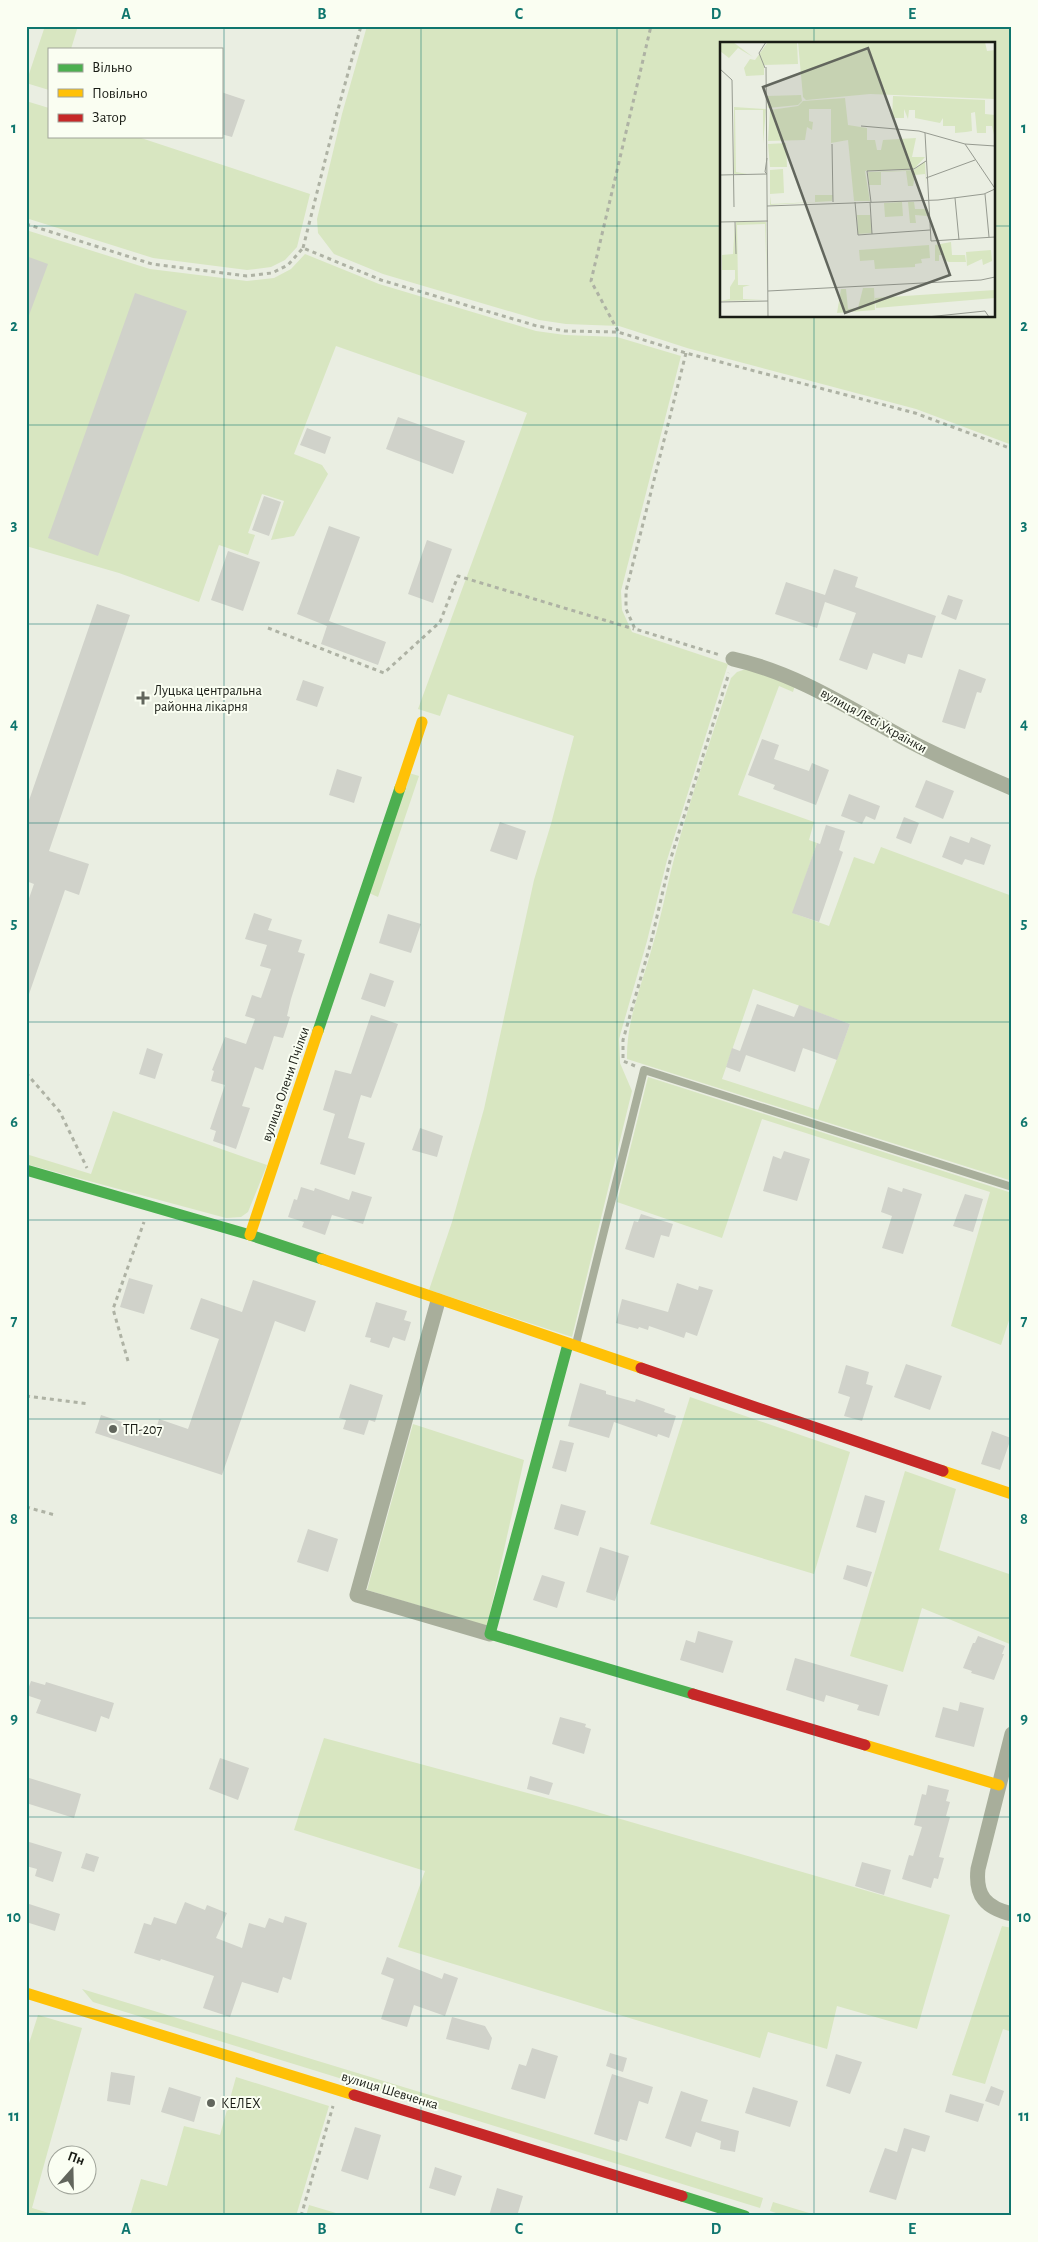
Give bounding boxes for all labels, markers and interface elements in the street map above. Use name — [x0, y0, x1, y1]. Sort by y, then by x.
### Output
text: A — [121, 6, 131, 22]
text: B — [317, 6, 327, 22]
text: C — [515, 6, 524, 22]
text: D — [711, 6, 722, 22]
text: E — [908, 6, 916, 22]
inset map — [720, 42, 996, 318]
legend — [48, 48, 222, 138]
text: Вільно — [92, 60, 132, 75]
text: Повільно — [92, 86, 148, 101]
text: Затор — [92, 110, 127, 125]
text: 1 — [11, 120, 17, 136]
text: 1 — [1021, 120, 1027, 136]
text: 2 — [10, 318, 18, 334]
text: 2 — [1020, 318, 1028, 334]
text: 3 — [11, 517, 18, 533]
text: 3 — [1021, 517, 1028, 533]
place label: Луцька центральна районна лікарня — [154, 684, 263, 714]
street label: вулиця Лесі Українки — [818, 686, 929, 756]
marker: Луцька центральна районна лікарня — [136, 691, 150, 705]
text: 4 — [10, 716, 18, 732]
text: 4 — [1020, 716, 1028, 732]
text: 5 — [11, 915, 18, 931]
text: 5 — [1021, 915, 1028, 931]
street label: вулиця Олени Пчілки — [260, 1025, 312, 1144]
text: 6 — [10, 1114, 18, 1130]
text: 6 — [1020, 1114, 1028, 1130]
text: 7 — [11, 1313, 18, 1329]
text: 7 — [1021, 1313, 1028, 1329]
marker: ТП-207 — [107, 1423, 119, 1435]
place label: ТП-207 — [123, 1423, 163, 1437]
text: 8 — [10, 1511, 18, 1527]
text: 8 — [1020, 1511, 1028, 1527]
text: 9 — [10, 1710, 18, 1726]
text: 9 — [1020, 1710, 1028, 1726]
text: 10 — [7, 1909, 21, 1925]
text: 10 — [1017, 1909, 1031, 1925]
street label: вулиця Шевченка — [340, 2070, 440, 2113]
marker: КЕЛЕХ — [205, 2097, 217, 2109]
place label: КЕЛЕХ — [221, 2097, 261, 2111]
text: 11 — [8, 2108, 20, 2124]
text: 11 — [1018, 2108, 1030, 2124]
north arrow — [48, 2144, 98, 2194]
text: Пн — [66, 2149, 87, 2168]
text: A — [121, 2221, 131, 2237]
text: B — [317, 2221, 327, 2237]
text: C — [515, 2221, 524, 2237]
text: D — [711, 2221, 722, 2237]
text: E — [908, 2221, 916, 2237]

